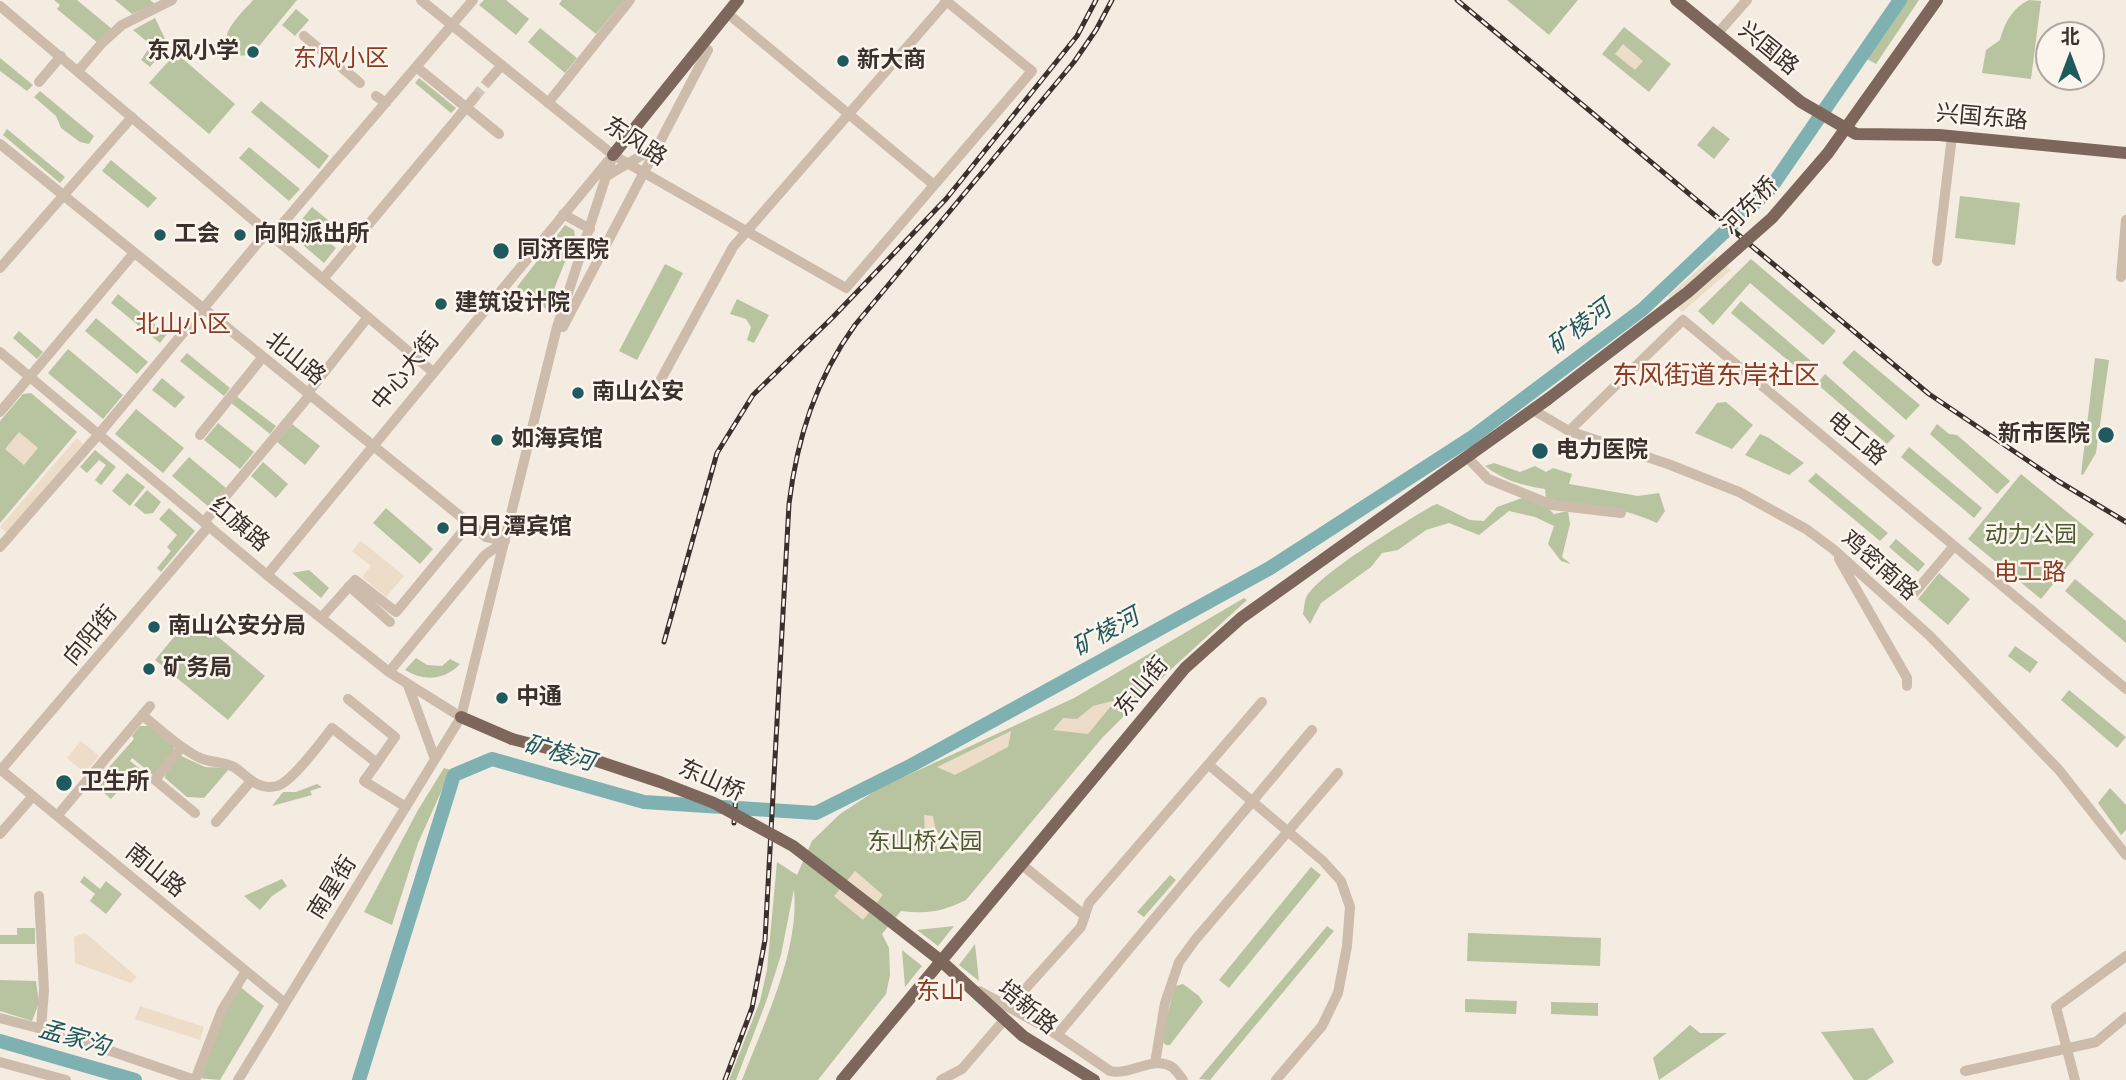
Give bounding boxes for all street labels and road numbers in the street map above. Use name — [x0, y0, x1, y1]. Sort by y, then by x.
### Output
street label: 兴国路 — [1733, 17, 1803, 81]
street label: 兴国东路 — [1935, 100, 2029, 136]
street label: 东风路 — [599, 112, 671, 172]
street label: 河东桥 — [1716, 172, 1784, 240]
street label: 北山路 — [260, 327, 330, 391]
street label: 中心大街 — [366, 328, 446, 416]
street label: 电工路 — [1821, 406, 1891, 472]
street label: 红旗路 — [204, 492, 274, 558]
street label: 鸡密南路 — [1835, 525, 1923, 607]
street label: 向阳街 — [58, 601, 124, 671]
street label: 东山街 — [1109, 652, 1175, 722]
street label: 东山桥 — [674, 754, 748, 808]
street label: 南山路 — [120, 839, 190, 903]
street label: 南星街 — [303, 851, 363, 925]
street label: 培新路 — [992, 975, 1062, 1041]

